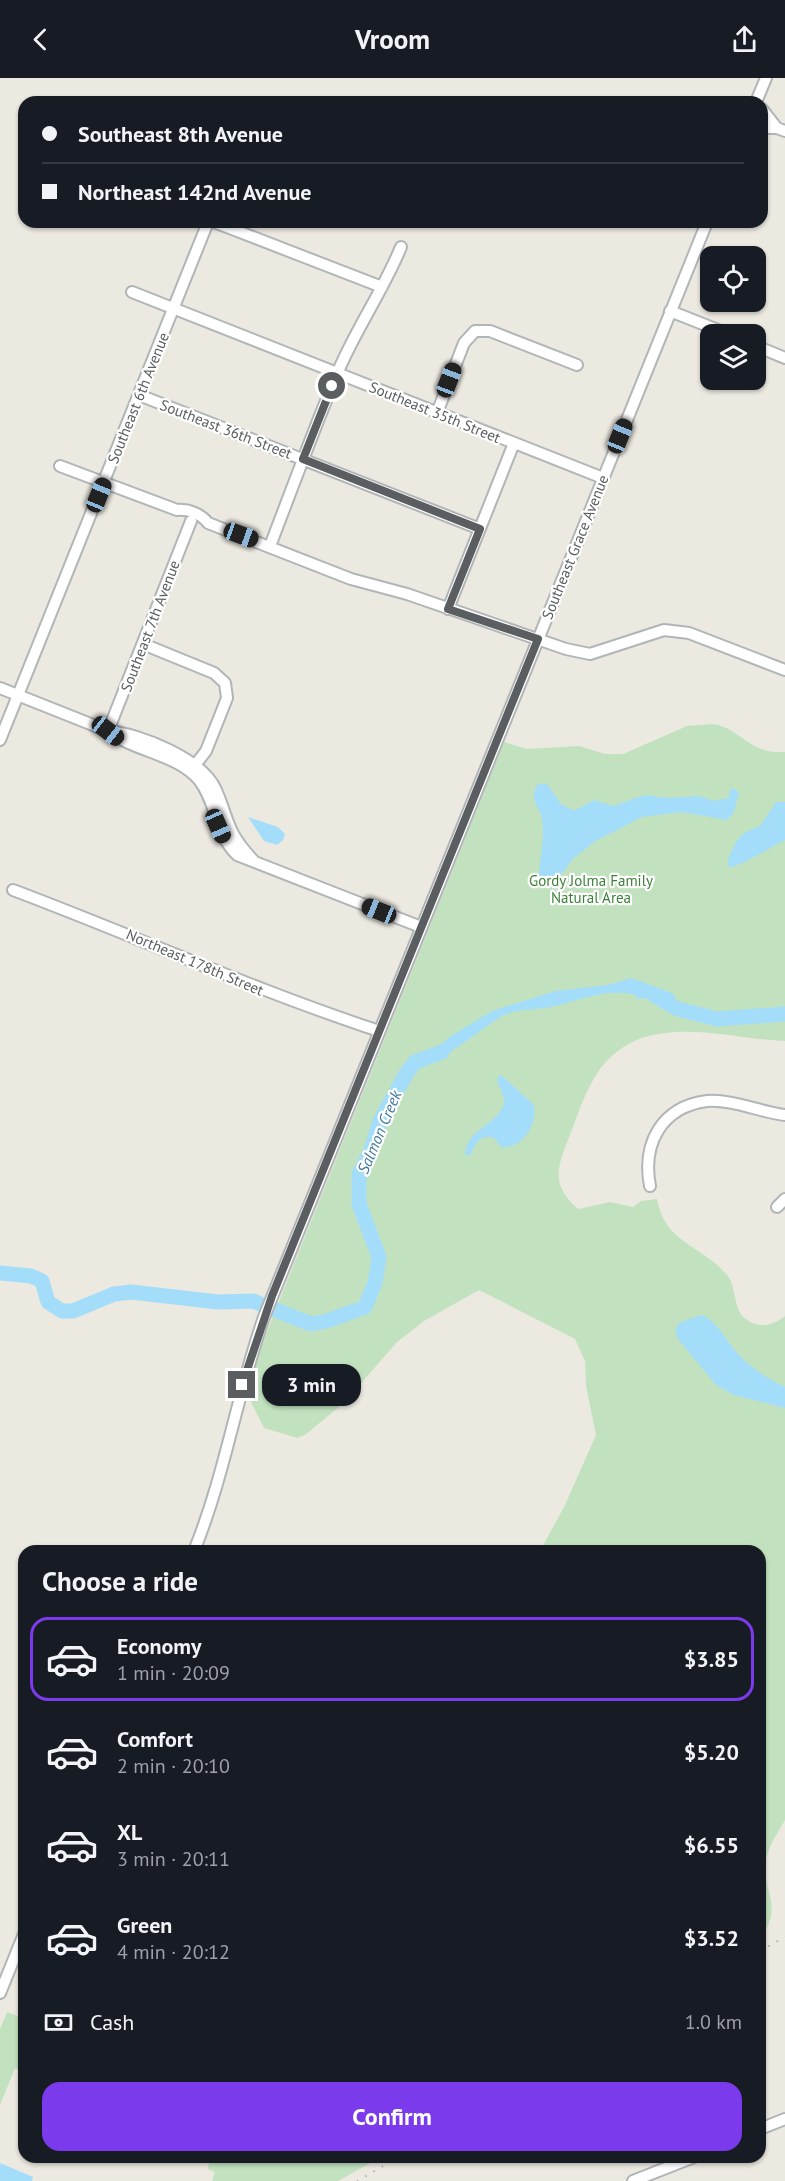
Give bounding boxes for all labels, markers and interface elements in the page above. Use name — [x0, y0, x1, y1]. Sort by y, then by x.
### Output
text: Vroom — [355, 22, 430, 56]
icon: back — [24, 23, 57, 56]
icon: share — [728, 23, 761, 56]
text: Southeast 8th Avenue — [78, 120, 283, 148]
text: Northeast 142nd Avenue — [78, 178, 312, 206]
map controls — [700, 246, 766, 390]
button: locate — [700, 246, 766, 312]
button: layers — [700, 324, 766, 390]
street label: Southeast 6th Avenue — [103, 330, 173, 466]
car — [434, 360, 464, 400]
route start — [318, 372, 345, 399]
street label: Southeast 35th Street — [367, 377, 503, 447]
street label: Southeast 36th Street — [157, 395, 295, 463]
car — [605, 416, 635, 456]
street label: Southeast Grace Avenue — [537, 472, 613, 622]
car — [84, 475, 114, 515]
car — [221, 520, 261, 550]
street label: Southeast 7th Avenue — [116, 558, 184, 694]
car — [88, 713, 128, 749]
car — [202, 806, 234, 846]
park label: Gordy Jolma Family Natural Area — [529, 871, 653, 907]
car — [359, 896, 399, 926]
street label: Northeast 178th Street — [123, 924, 267, 1000]
water label: Salmon Creek — [353, 1087, 406, 1177]
callout: 3 min — [263, 1364, 362, 1406]
route end — [228, 1371, 255, 1398]
text: 3 min — [287, 1372, 336, 1398]
text: Choose a ride — [42, 1564, 198, 1598]
icon: car — [45, 1632, 99, 1686]
text: Economy — [117, 1632, 201, 1660]
text: $3.85 — [684, 1645, 739, 1673]
text: 1 min · 20:09 — [117, 1660, 230, 1686]
icon: car — [45, 1725, 99, 1779]
text: Comfort — [117, 1725, 193, 1753]
text: $5.20 — [684, 1738, 739, 1766]
text: 2 min · 20:10 — [117, 1753, 230, 1779]
icon: car — [45, 1818, 99, 1872]
text: XL — [117, 1818, 142, 1846]
text: $6.55 — [684, 1831, 739, 1859]
text: 3 min · 20:11 — [117, 1846, 230, 1872]
icon: car — [45, 1911, 99, 1965]
text: Green — [117, 1911, 172, 1939]
text: $3.52 — [684, 1924, 739, 1952]
text: 4 min · 20:12 — [117, 1939, 230, 1965]
icon: cash — [42, 2006, 75, 2039]
text: Cash — [90, 2008, 134, 2036]
text: 1.0 km — [685, 2009, 742, 2035]
button: Confirm — [42, 2082, 742, 2151]

